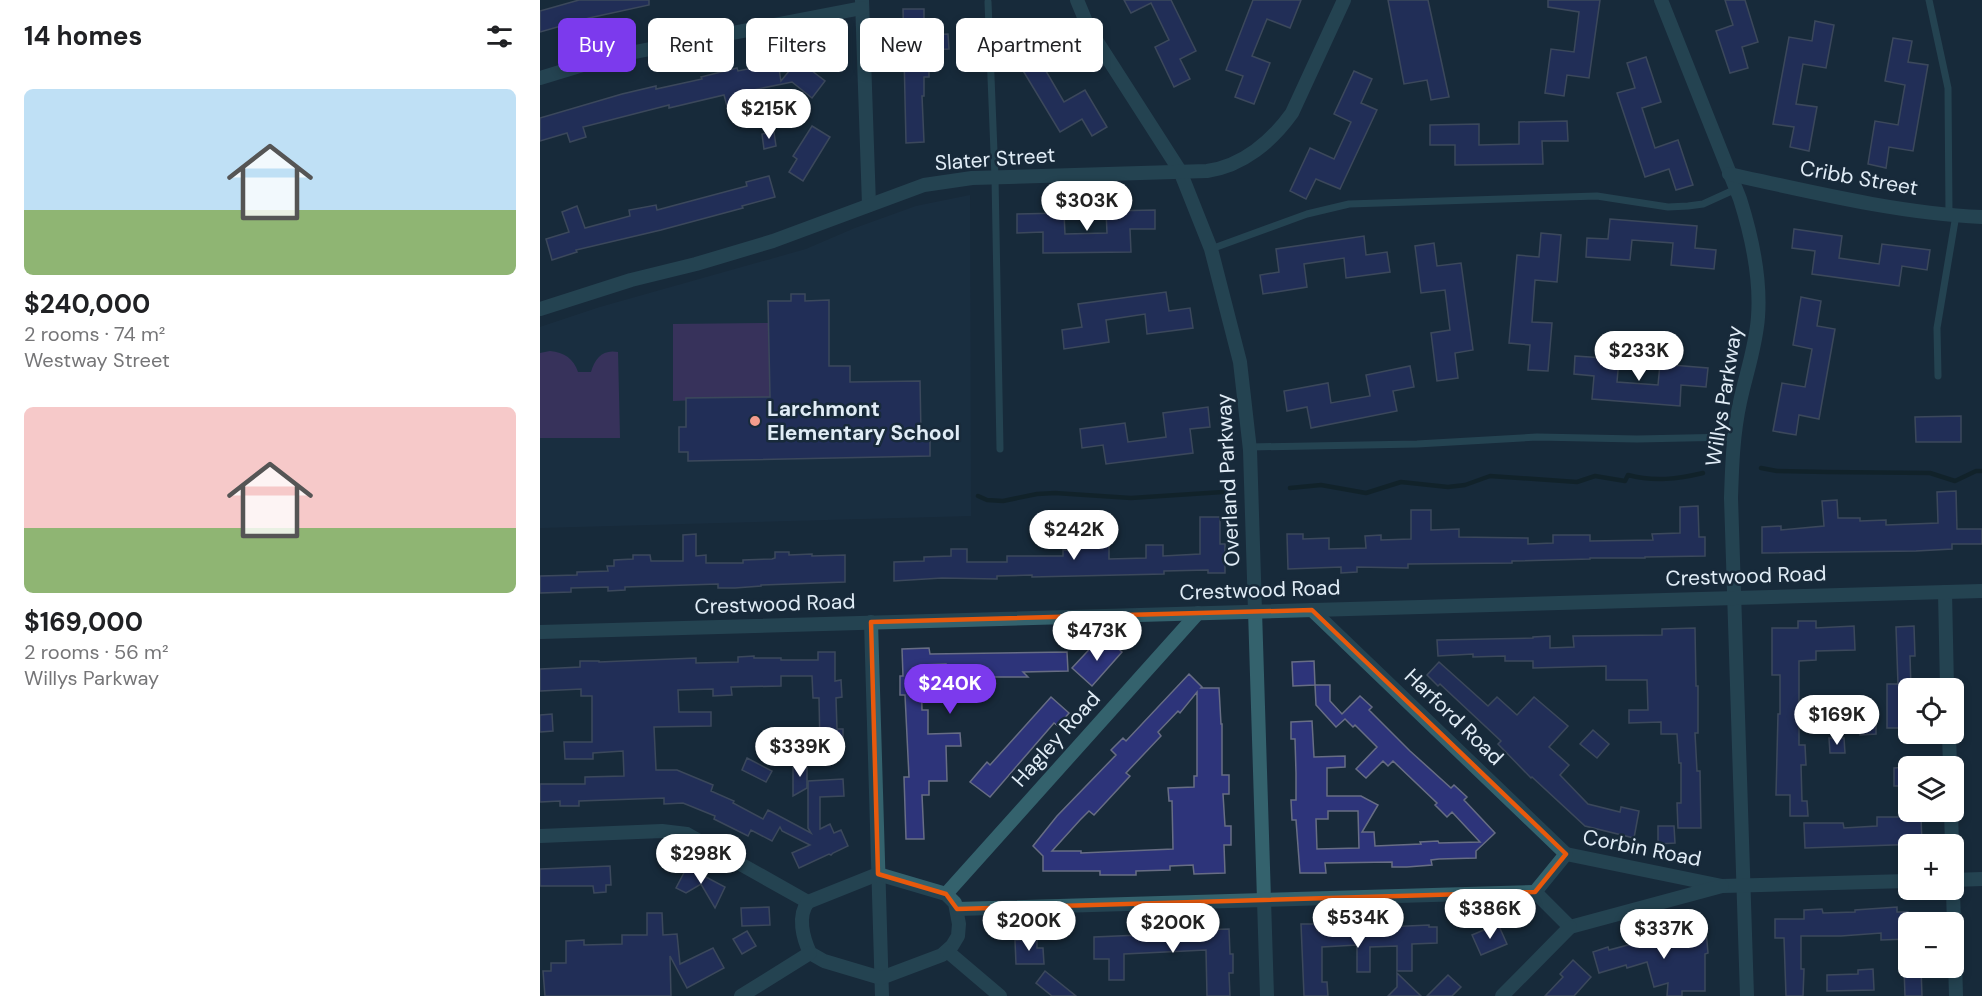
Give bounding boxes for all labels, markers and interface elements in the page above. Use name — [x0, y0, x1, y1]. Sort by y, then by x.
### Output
chip: Buy — [558, 18, 636, 72]
chip: Rent — [648, 18, 734, 72]
chip: Filters — [746, 18, 848, 72]
chip: New — [860, 18, 944, 72]
chip: Apartment — [956, 18, 1103, 72]
text: 14 homes — [24, 19, 142, 53]
icon: filters — [483, 20, 516, 53]
pin: $215K — [727, 89, 811, 140]
text: $215K — [741, 95, 797, 121]
icon: home — [216, 128, 324, 236]
street label: Slater Street — [934, 141, 1056, 177]
street label: Cribb Street — [1798, 154, 1920, 202]
pin: $303K — [1045, 181, 1129, 232]
text: $303K — [1055, 187, 1119, 213]
text: $240,000 — [24, 287, 150, 321]
text: 2 rooms · 74 m² — [24, 321, 165, 347]
street label: Willys Parkway — [1699, 323, 1749, 468]
pin: $233K — [1597, 331, 1681, 382]
text: $233K — [1609, 337, 1669, 363]
text: Westway Street — [24, 347, 170, 373]
street label: Overland Parkway — [1209, 392, 1247, 567]
place label: Larchmont Elementary School — [767, 395, 960, 447]
marker: Larchmont Elementary School — [748, 414, 762, 428]
icon: home — [216, 446, 324, 554]
pin: $242K — [1032, 510, 1116, 561]
text: $242K — [1043, 516, 1105, 542]
street label: Crestwood Road — [1665, 559, 1827, 593]
street label: Crestwood Road — [1179, 573, 1341, 607]
street label: Crestwood Road — [694, 587, 856, 621]
text: $169,000 — [24, 605, 143, 639]
pin: $473K — [1055, 611, 1139, 662]
text: $473K — [1067, 617, 1127, 643]
text: 2 rooms · 56 m² — [24, 639, 169, 665]
street label: Harford Road — [1398, 663, 1510, 771]
pin: $240K — [908, 664, 992, 715]
text: Willys Parkway — [24, 665, 159, 691]
text: $240K — [918, 670, 982, 696]
map controls — [1898, 678, 1964, 978]
button: locate — [1898, 678, 1964, 744]
street label: Hagley Road — [1006, 685, 1106, 793]
pin: $169K — [1795, 695, 1879, 746]
text: $169K — [1808, 701, 1866, 727]
pin: $339K — [758, 727, 842, 778]
text: $339K — [769, 733, 831, 759]
button: layers — [1898, 756, 1964, 822]
street label: Corbin Road — [1580, 823, 1704, 873]
pin: $298K — [659, 834, 743, 885]
button: + — [1898, 834, 1964, 900]
text: $298K — [670, 840, 732, 866]
pin: $386K — [1448, 889, 1532, 940]
text: $386K — [1459, 895, 1521, 921]
pin: $534K — [1316, 898, 1400, 949]
pin: $200K — [987, 901, 1071, 952]
pin: $200K — [1131, 903, 1215, 954]
text: $534K — [1327, 904, 1389, 930]
text: $200K — [997, 907, 1061, 933]
text: $200K — [1141, 909, 1205, 935]
pin: $337K — [1622, 909, 1706, 960]
button: − — [1898, 912, 1964, 978]
text: $337K — [1634, 915, 1694, 941]

